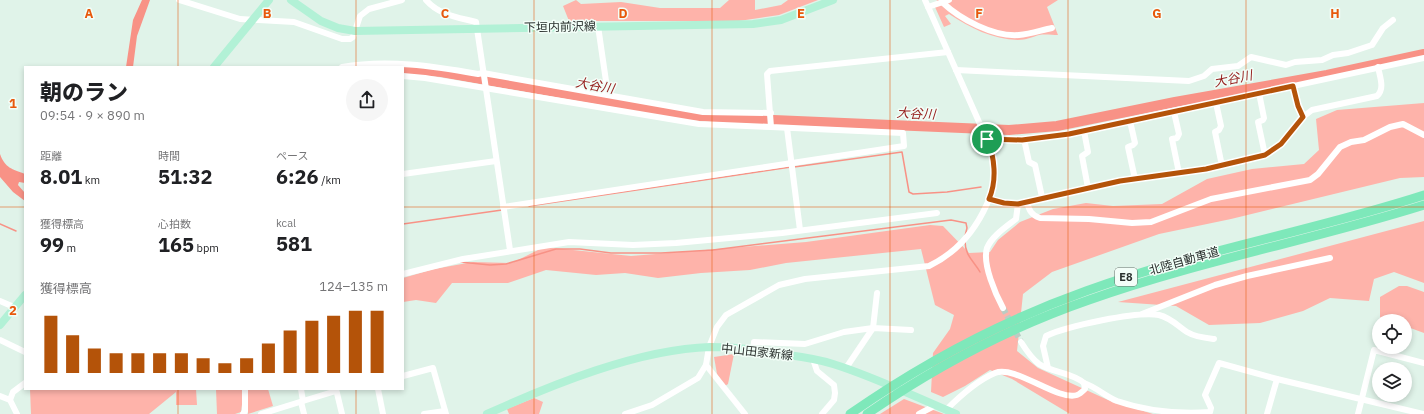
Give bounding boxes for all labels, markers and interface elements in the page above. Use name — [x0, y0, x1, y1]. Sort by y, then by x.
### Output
text: A — [85, 5, 94, 22]
text: B — [263, 5, 272, 22]
text: C — [441, 5, 450, 22]
text: D — [618, 5, 628, 22]
text: E — [797, 5, 805, 22]
text: F — [975, 5, 983, 22]
text: G — [1152, 5, 1162, 22]
text: H — [1330, 5, 1340, 22]
street label: 下垣内前沢線 — [524, 18, 596, 35]
water label: 大谷川 — [1212, 66, 1256, 91]
water label: 大谷川 — [574, 74, 618, 98]
text: 朝のラン — [40, 77, 128, 106]
button: share — [346, 79, 388, 121]
text: 1 — [9, 95, 17, 112]
water label: 大谷川 — [896, 104, 938, 123]
text: 09:54 · 9 × 890 m — [40, 107, 145, 124]
pin — [970, 122, 1004, 156]
icon: arrive — [976, 128, 998, 150]
text: 距離 — [40, 149, 62, 163]
text: 時間 — [158, 149, 180, 163]
text: ペース — [276, 149, 308, 163]
text: 8.01 — [40, 163, 82, 190]
text: 51:32 — [158, 163, 213, 190]
text: 6:26 — [276, 163, 319, 190]
text: km — [82, 173, 100, 187]
text: /km — [319, 173, 341, 187]
text: kcal — [276, 216, 296, 230]
text: 獲得標高 — [40, 217, 84, 231]
text: 心拍数 — [158, 217, 191, 231]
text: 581 — [276, 230, 312, 257]
text: 99 — [40, 231, 64, 258]
text: 165 — [158, 231, 194, 258]
text: m — [64, 241, 76, 255]
text: bpm — [194, 241, 219, 255]
street label: 北陸自動車道 — [1147, 243, 1221, 278]
road number: E8 — [1115, 268, 1137, 286]
text: 124–135 m — [319, 278, 388, 295]
text: 獲得標高 — [40, 280, 92, 297]
text: 2 — [9, 302, 17, 319]
map controls — [1372, 314, 1412, 402]
button: locate — [1372, 314, 1412, 354]
street label: 中山田家新線 — [720, 340, 794, 363]
button: layers — [1372, 362, 1412, 402]

